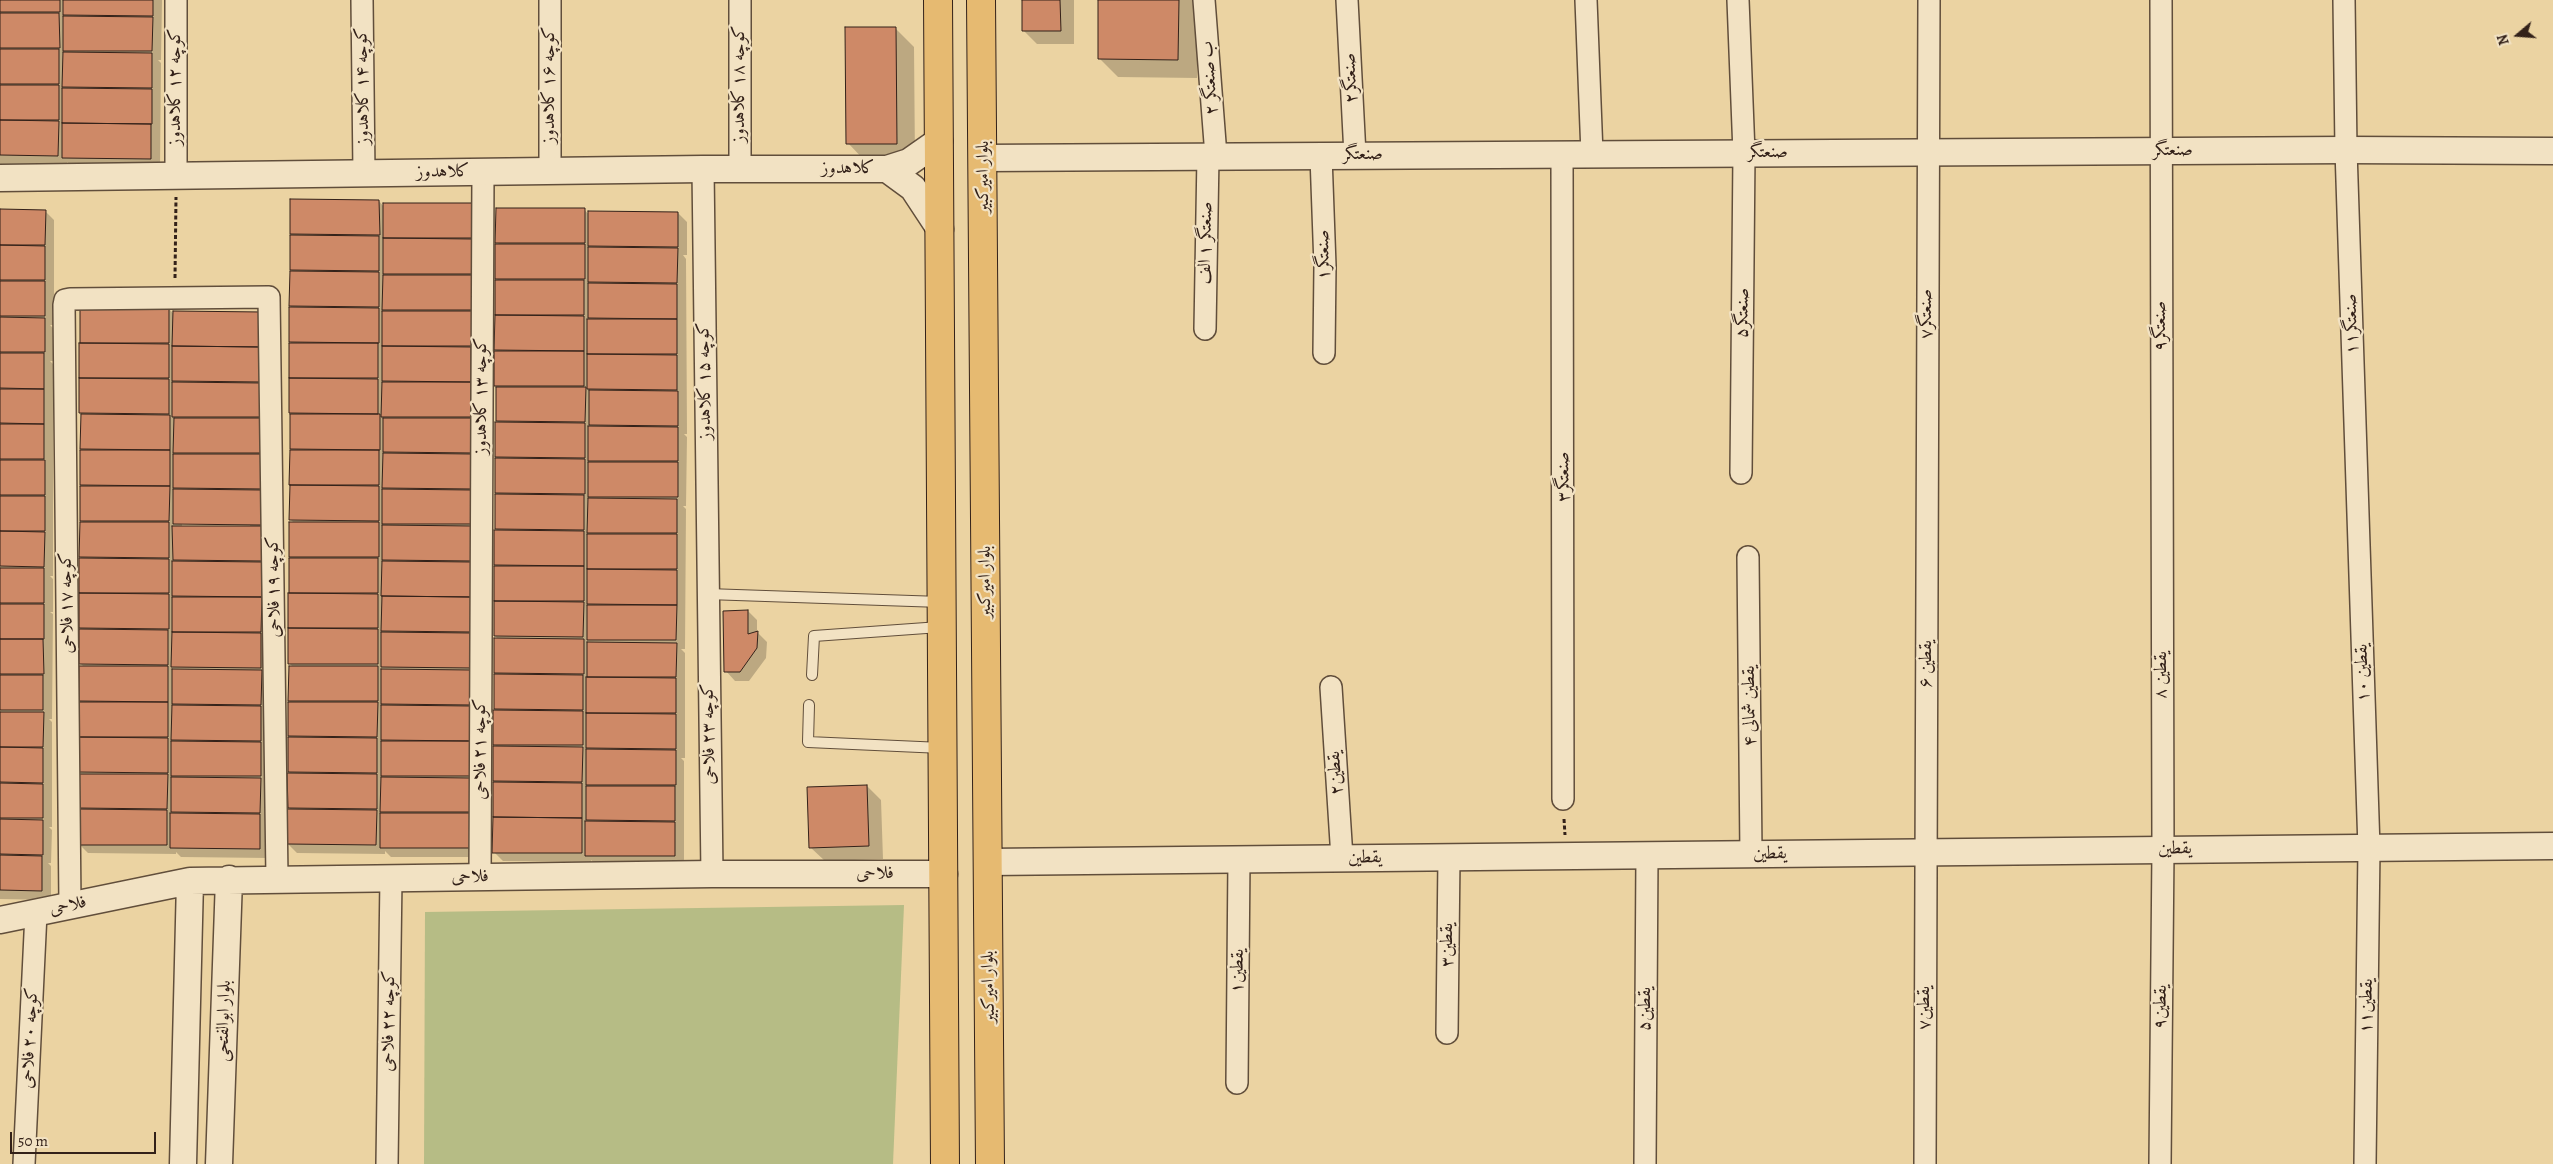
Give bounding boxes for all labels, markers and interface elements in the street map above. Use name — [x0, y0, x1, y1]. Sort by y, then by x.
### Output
north arrow — [2493, 10, 2543, 60]
street label: کوچه ۱۸ کلاهدوز — [729, 25, 751, 143]
street label: کوچه ۱۶ کلاهدوز — [539, 26, 561, 144]
street label: کوچه ۱۴ کلاهدوز — [351, 27, 375, 145]
street label: کوچه ۱۲ کلاهدوز — [165, 28, 187, 146]
text: N — [2493, 32, 2514, 48]
street label: ۲ ب صنعتگر — [1197, 40, 1223, 116]
street label: صنعتگر۲ — [1339, 52, 1363, 104]
street label: صنعتگر — [2153, 140, 2193, 162]
street label: بلوار امیرکبیر — [973, 141, 995, 213]
street label: صنعتگر — [1748, 142, 1788, 164]
street label: صنعتگر — [1343, 144, 1383, 166]
street label: کلاهدوز — [821, 158, 875, 180]
street label: کلاهدوز — [416, 161, 470, 183]
street label: صنعتگر ۱ الف — [1194, 201, 1218, 285]
street label: صنعتگر۱ — [1313, 230, 1335, 280]
street label: صنعتگر۵ — [1732, 288, 1754, 338]
street label: صنعتگر۷ — [1916, 289, 1938, 339]
street label: صنعتگر۱۱ — [2340, 293, 2364, 355]
street label: صنعتگر۹ — [2150, 301, 2172, 351]
street label: کوچه ۱۵ کلاهدوز — [693, 322, 717, 440]
street label: کوچه ۱۳ کلاهدوز — [471, 337, 493, 455]
street label: صنعتگر۳ — [1553, 452, 1575, 502]
street label: کوچه ۱۹ فلاحی — [262, 536, 286, 638]
street label: بلوار امیرکبیر — [975, 546, 997, 618]
street label: کوچه ۱۷ فلاحی — [55, 552, 79, 654]
street label: یقطین ۶ — [1916, 640, 1938, 688]
street label: یقطین ۱۰ — [2351, 643, 2375, 703]
street label: یقطین ۸ — [2151, 651, 2173, 699]
street label: یقطین شمالی ۴ — [1738, 665, 1762, 747]
street label: کوچه ۲۳ فلاحی — [697, 683, 721, 785]
street label: کوچه ۲۱ فلاحی — [470, 698, 492, 800]
street label: یقطین۲ — [1324, 750, 1348, 796]
street label: یقطین — [2158, 838, 2192, 860]
street label: یقطین — [1753, 843, 1787, 865]
street label: یقطین — [1348, 847, 1382, 869]
street label: فلاحی — [856, 863, 894, 885]
street label: فلاحی — [451, 866, 489, 888]
street label: فلاحی — [47, 892, 89, 920]
street label: یقطین۳ — [1437, 923, 1459, 967]
street label: یقطین۱ — [1227, 949, 1249, 993]
street label: بلوار امیرکبیر — [978, 950, 1000, 1024]
street label: کوچه ۲۲ فلاحی — [377, 970, 401, 1072]
street label: یقطین۱۱ — [2356, 978, 2378, 1034]
street label: بلوار ابوالفتحی — [212, 980, 236, 1062]
street label: یقطین۹ — [2150, 985, 2172, 1029]
street label: یقطین۷ — [1914, 986, 1936, 1030]
street label: کوچه ۲۰ فلاحی — [17, 987, 43, 1089]
street label: یقطین۵ — [1635, 987, 1657, 1031]
scale bar — [12, 1122, 159, 1154]
text: 50 m — [18, 1131, 48, 1151]

